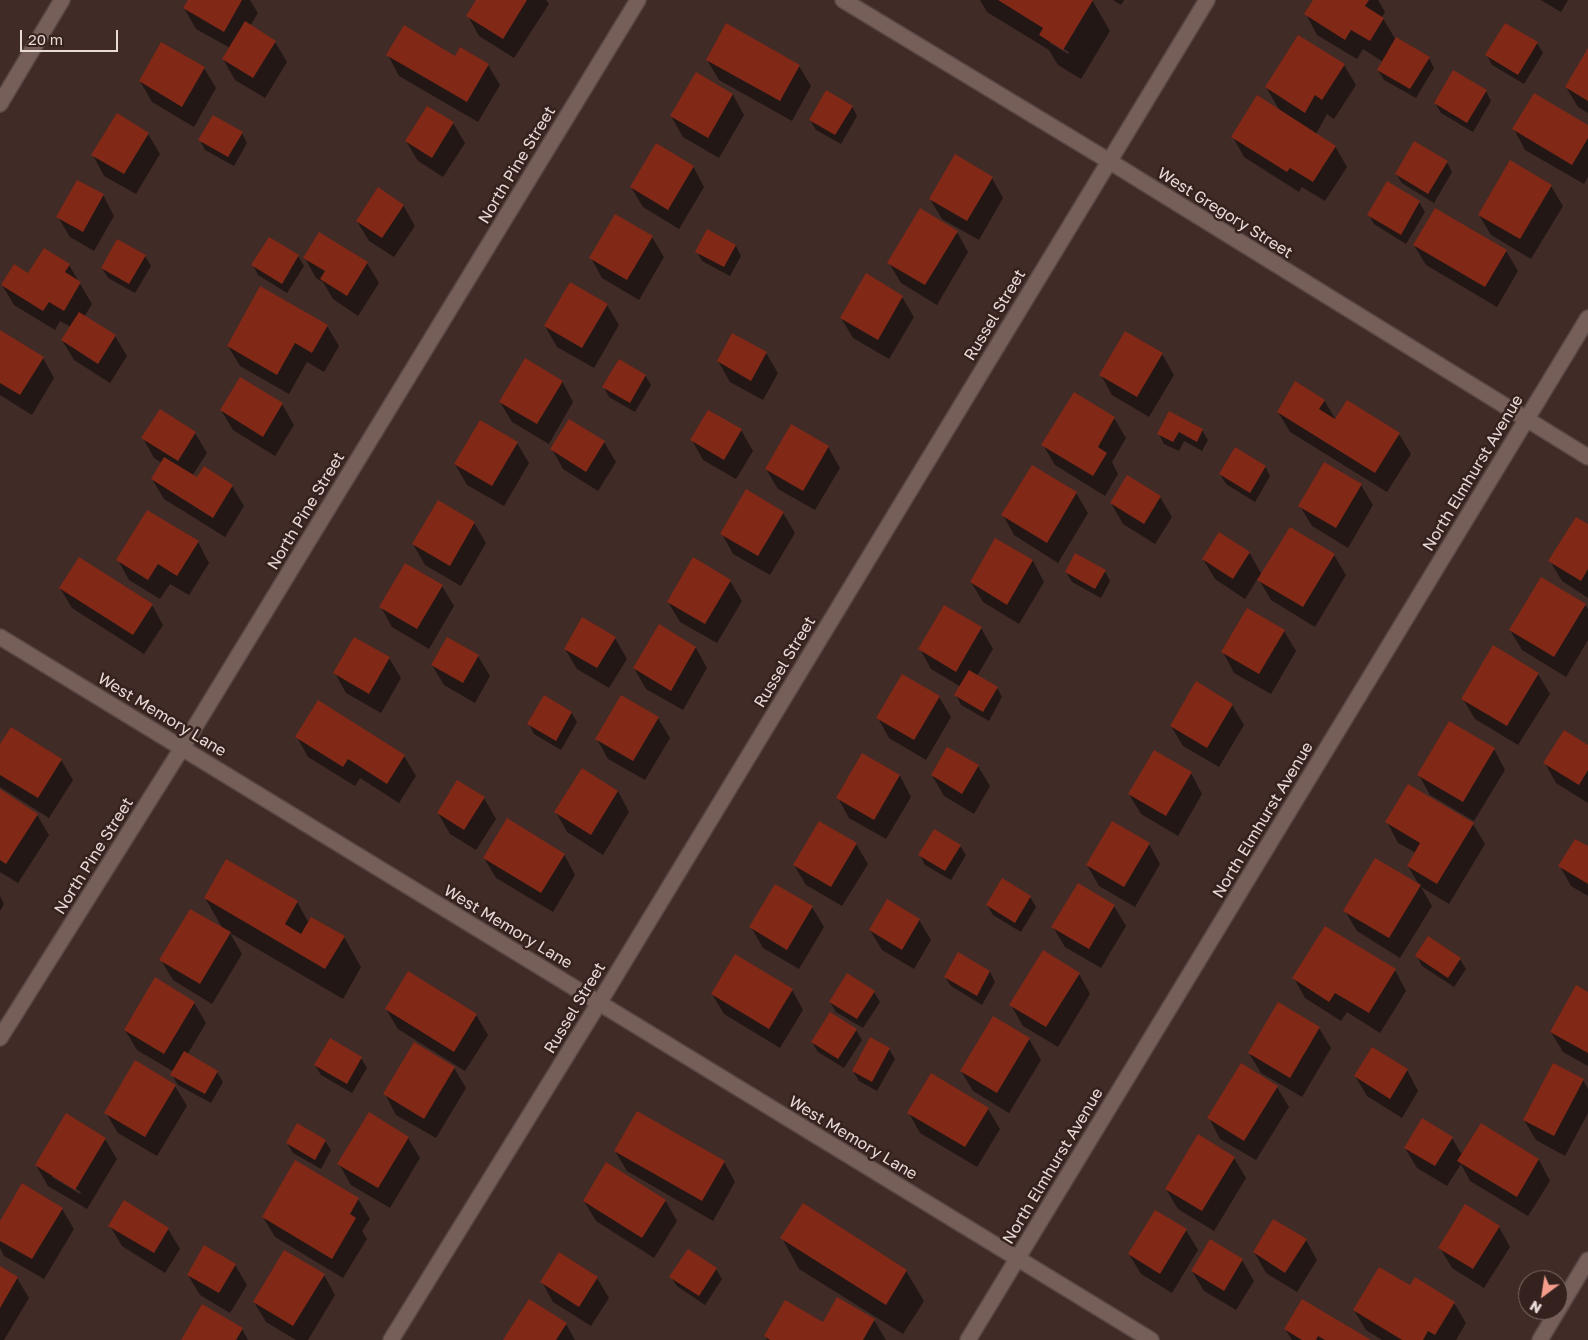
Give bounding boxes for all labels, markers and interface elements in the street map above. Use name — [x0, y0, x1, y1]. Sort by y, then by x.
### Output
scale bar — [22, 20, 120, 52]
text: 20 m — [28, 30, 63, 48]
street label: North Pine Street — [474, 103, 560, 227]
street label: West Gregory Street — [1154, 164, 1296, 262]
street label: Russel Street — [960, 266, 1030, 364]
street label: North Elmhurst Avenue — [1419, 391, 1527, 555]
street label: North Pine Street — [263, 449, 349, 573]
street label: Russel Street — [750, 613, 820, 711]
street label: West Memory Lane — [94, 669, 230, 761]
street label: North Elmhurst Avenue — [1209, 738, 1317, 902]
street label: North Pine Street — [50, 794, 138, 918]
street label: West Memory Lane — [440, 881, 576, 973]
street label: Russel Street — [540, 959, 610, 1057]
street label: North Elmhurst Avenue — [999, 1084, 1107, 1248]
street label: West Memory Lane — [785, 1092, 921, 1184]
north arrow — [1518, 1270, 1568, 1320]
text: N — [1527, 1297, 1544, 1317]

